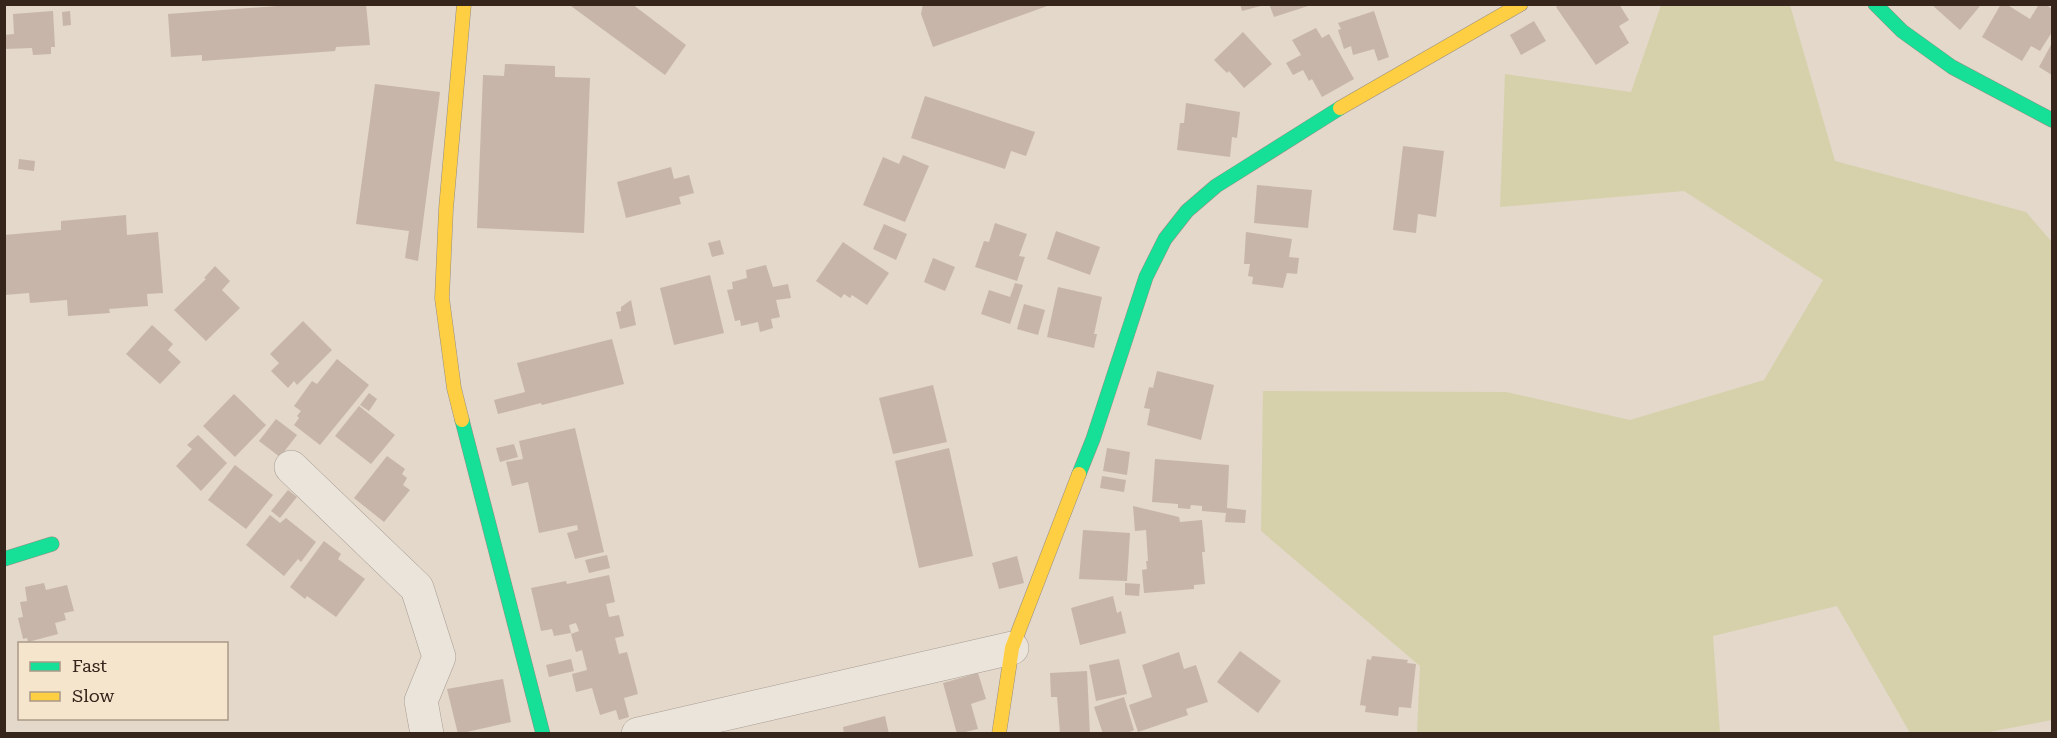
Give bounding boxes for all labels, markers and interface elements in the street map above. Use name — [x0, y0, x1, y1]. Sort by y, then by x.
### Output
legend — [18, 642, 228, 720]
text: Fast — [72, 655, 107, 676]
text: Slow — [72, 685, 114, 706]

